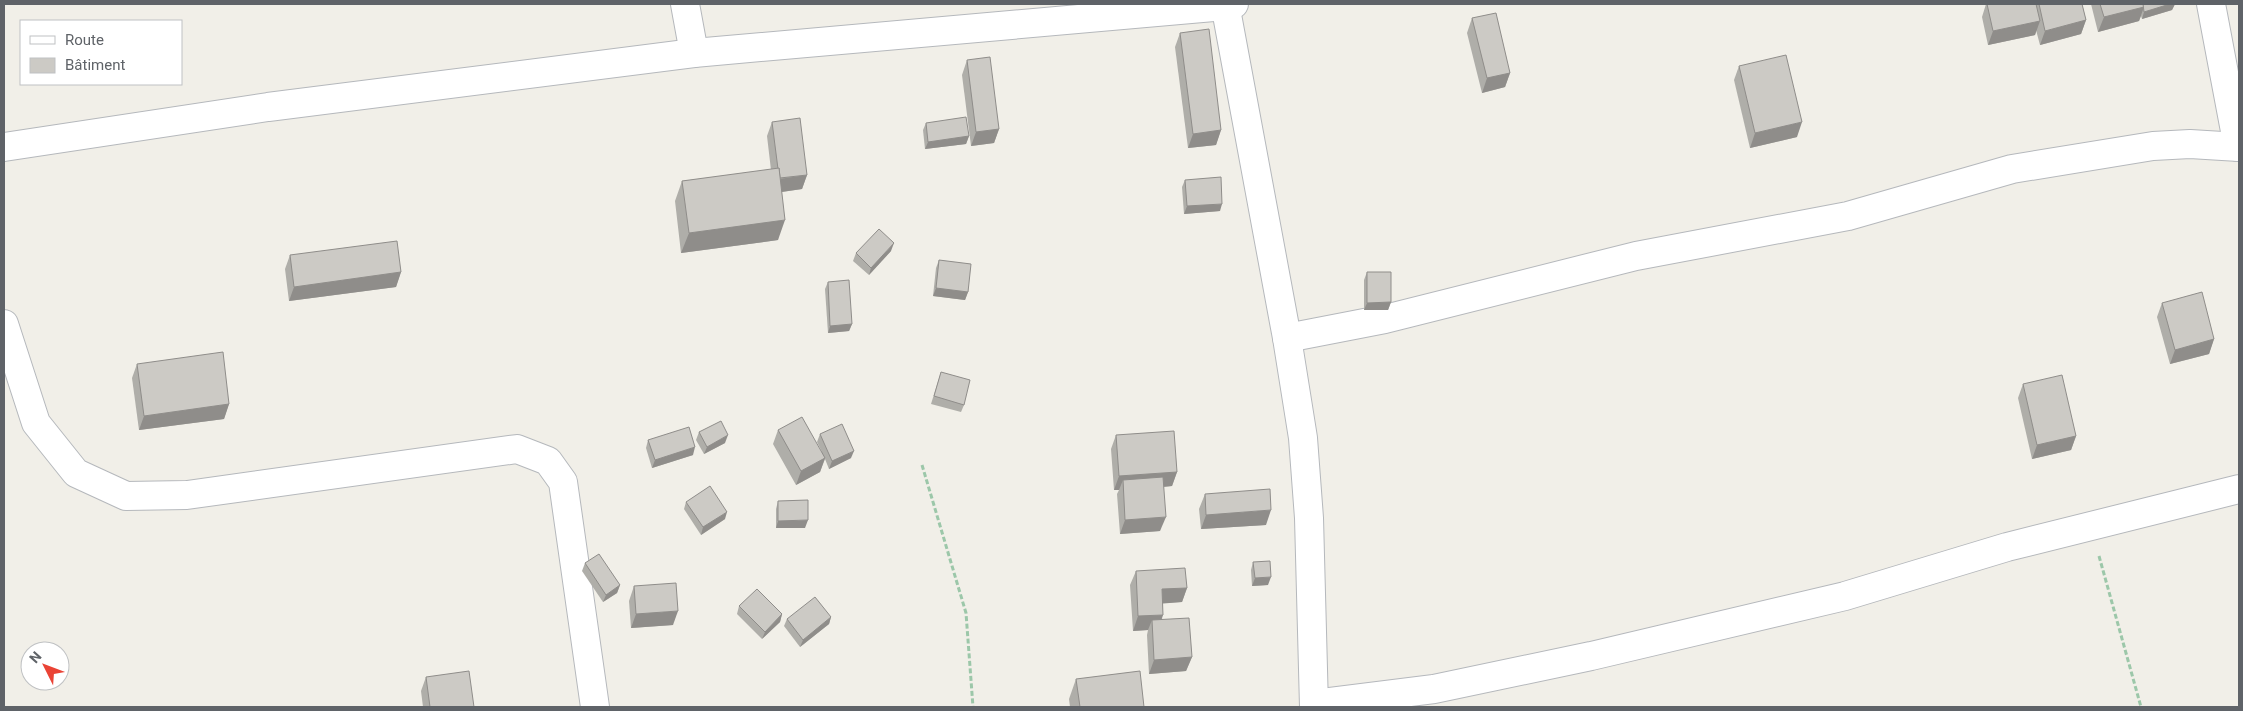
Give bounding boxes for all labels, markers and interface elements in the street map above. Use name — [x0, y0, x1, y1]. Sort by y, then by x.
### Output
legend — [20, 20, 182, 85]
text: Route — [65, 31, 104, 49]
text: Bâtiment — [65, 56, 125, 74]
north arrow — [20, 641, 70, 691]
text: N — [26, 648, 45, 666]

